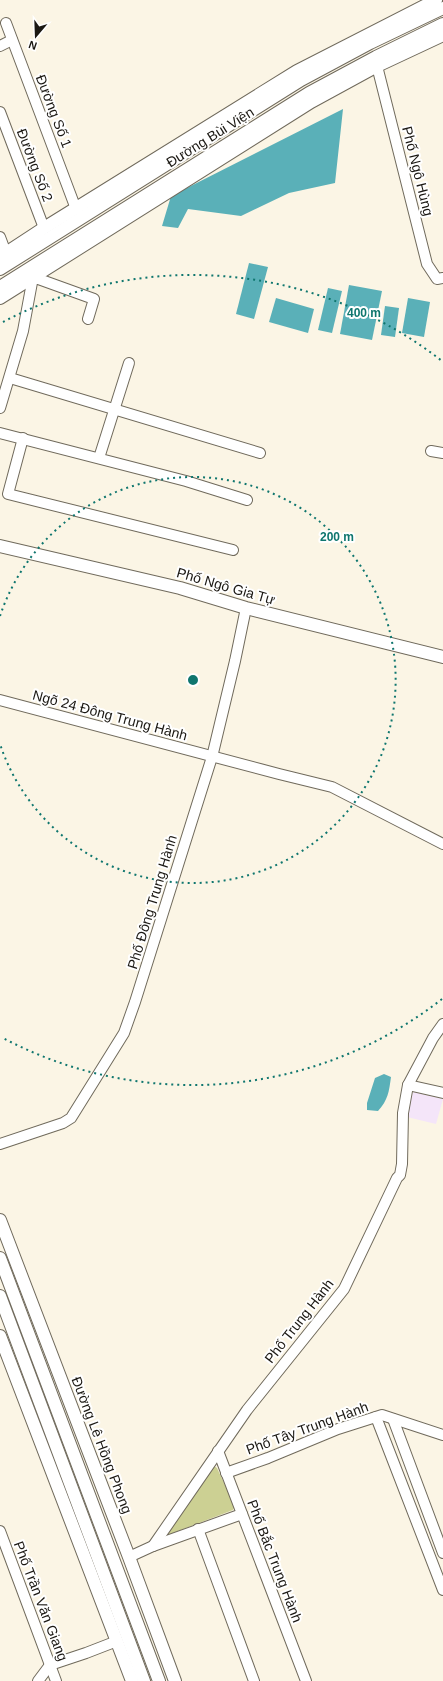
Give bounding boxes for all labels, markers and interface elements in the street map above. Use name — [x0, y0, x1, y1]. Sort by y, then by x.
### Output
north arrow — [16, 16, 56, 56]
text: N — [27, 38, 38, 52]
street label: Đường Số 1 — [33, 72, 75, 150]
street label: Đường Bùi Viện — [163, 104, 257, 170]
street label: Phố Ngô Hùng — [399, 125, 437, 217]
street label: Đường Số 2 — [14, 126, 56, 204]
text: 400 m — [347, 306, 381, 320]
text: 200 m — [320, 530, 354, 544]
street label: Phố Ngô Gia Tự — [175, 564, 277, 608]
centre of rings — [186, 673, 200, 687]
street label: Ngõ 24 Đông Trung Hành — [31, 687, 189, 743]
street label: Phố Đông Trung Hành — [124, 833, 180, 971]
street label: Phố Trung Hành — [261, 1276, 337, 1366]
street label: Đường Lê Hồng Phong — [68, 1374, 136, 1516]
street label: Phố Tây Trung Hành — [244, 1398, 370, 1458]
street label: Phố Bắc Trung Hành — [244, 1497, 306, 1625]
street label: Phố Trần Văn Giang — [11, 1539, 71, 1663]

